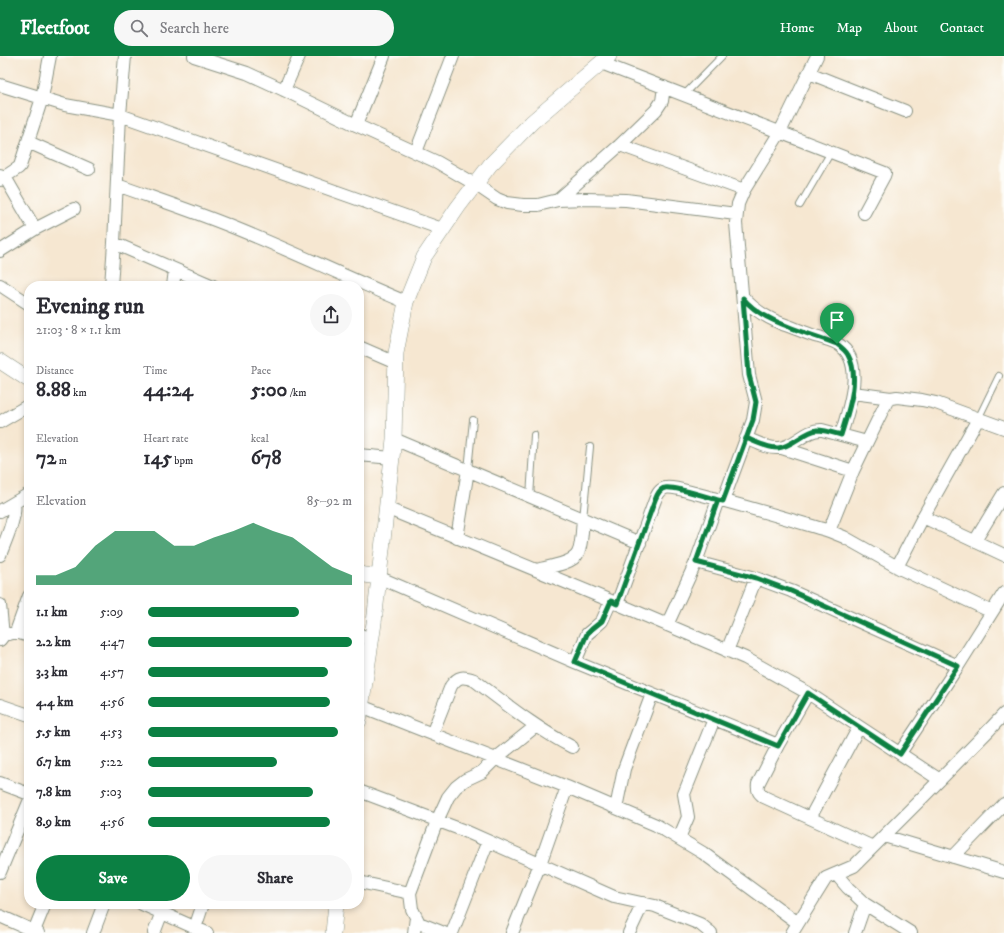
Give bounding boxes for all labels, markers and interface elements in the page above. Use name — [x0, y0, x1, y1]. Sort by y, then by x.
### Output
search box — [114, 10, 394, 46]
text: Fleetfoot — [20, 17, 90, 40]
icon: search — [128, 17, 150, 39]
text: Search here — [160, 19, 229, 38]
text: Home — [780, 19, 814, 37]
text: Map — [836, 19, 862, 37]
text: About — [884, 19, 918, 37]
text: Contact — [940, 19, 984, 37]
text: Evening run — [36, 293, 144, 320]
button: share — [310, 294, 352, 336]
pin — [820, 303, 854, 344]
icon: arrive — [826, 309, 848, 331]
text: 21:03 · 8 × 1.1 km — [36, 322, 121, 338]
text: Distance — [36, 364, 74, 378]
text: Time — [143, 364, 167, 378]
text: Pace — [251, 364, 271, 378]
text: 8.88 — [36, 378, 71, 403]
text: 44:24 — [143, 378, 193, 403]
text: 5:00 — [251, 378, 287, 403]
text: km — [71, 386, 87, 400]
text: /km — [287, 386, 306, 400]
text: Elevation — [36, 432, 79, 446]
text: Heart rate — [143, 432, 188, 446]
text: kcal — [251, 432, 269, 446]
text: 72 — [36, 446, 56, 471]
text: 145 — [143, 446, 172, 471]
text: 678 — [251, 446, 282, 471]
text: m — [56, 454, 67, 468]
text: bpm — [172, 454, 193, 468]
text: Elevation — [36, 493, 86, 509]
text: 85–92 m — [307, 493, 352, 509]
text: 1.1 km — [36, 604, 68, 620]
text: 5:09 — [100, 604, 123, 620]
text: 2.2 km — [36, 634, 71, 650]
text: 4:47 — [100, 634, 125, 650]
text: 3.3 km — [36, 664, 68, 680]
text: 4:57 — [100, 664, 124, 680]
text: 4.4 km — [36, 694, 74, 710]
text: 4:56 — [100, 694, 124, 710]
text: 5.5 km — [36, 724, 70, 740]
text: 4:53 — [100, 724, 122, 740]
text: 6.7 km — [36, 754, 71, 770]
text: 5:22 — [100, 754, 123, 770]
text: 7.8 km — [36, 784, 71, 800]
text: 5:03 — [100, 784, 122, 800]
text: 8.9 km — [36, 814, 71, 830]
text: 4:56 — [100, 814, 124, 830]
button: Save — [36, 855, 190, 901]
button: Share — [198, 855, 352, 901]

